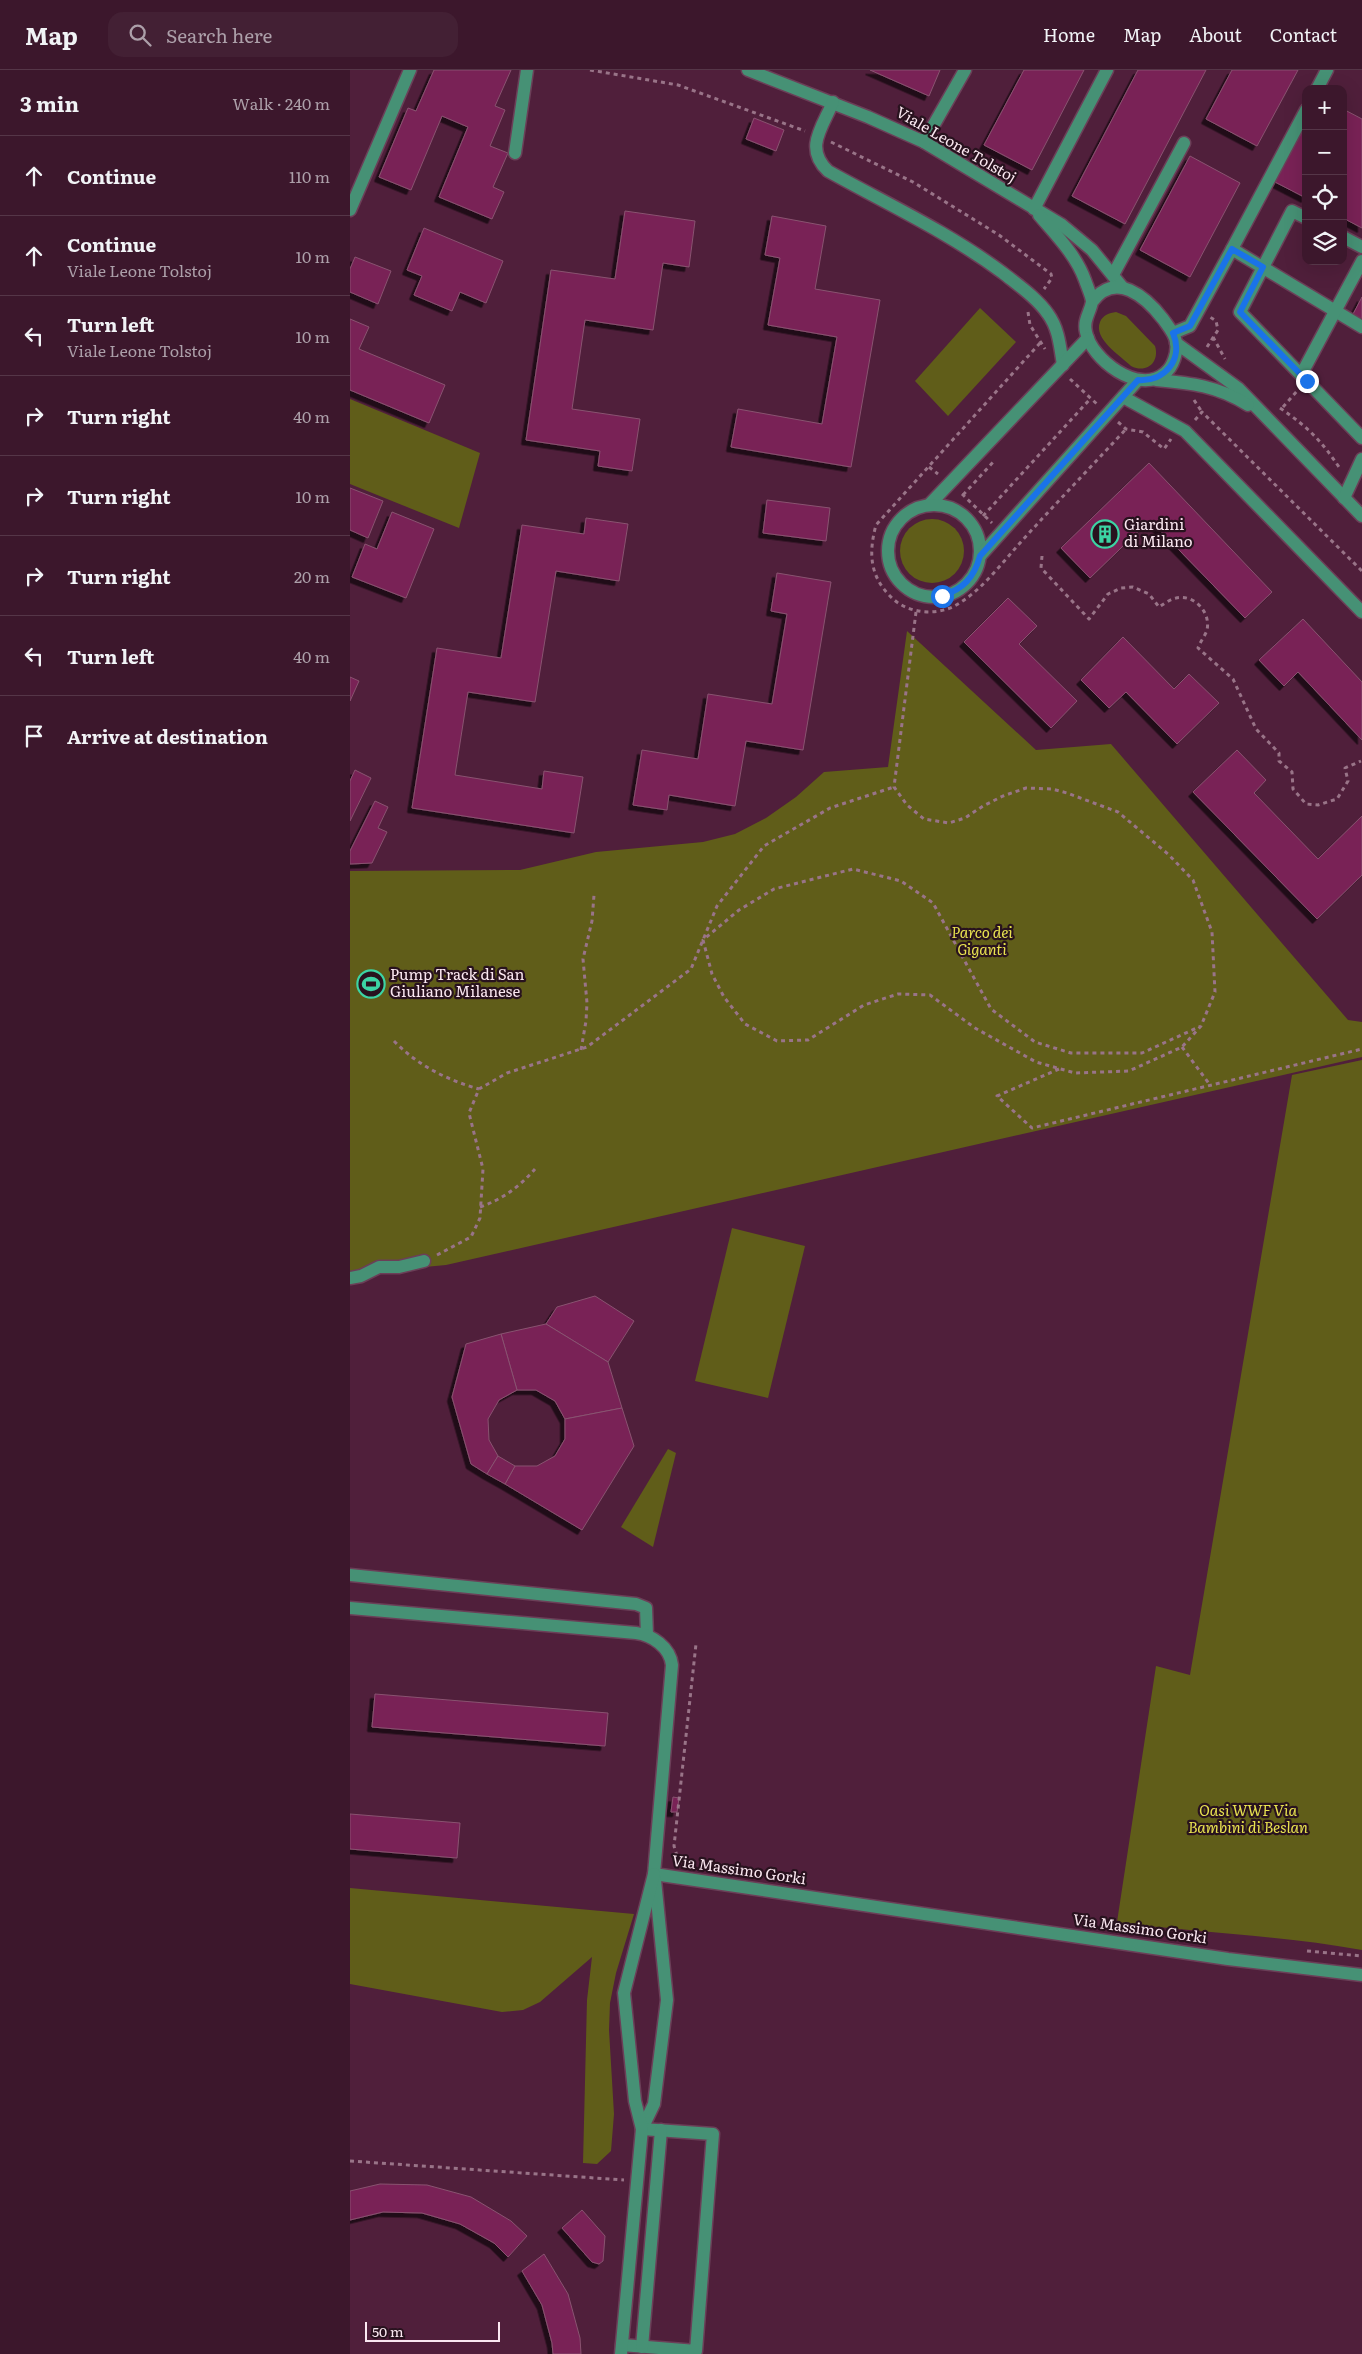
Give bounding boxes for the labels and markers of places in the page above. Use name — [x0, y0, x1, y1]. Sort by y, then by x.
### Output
place label: Giardini di Milano — [1124, 512, 1193, 552]
building icon: Giardini di Milano — [1090, 519, 1120, 549]
place label: Pump Track di San Giuliano Milanese — [390, 962, 524, 1002]
sports icon: Pump Track di San Giuliano Milanese — [356, 969, 386, 999]

